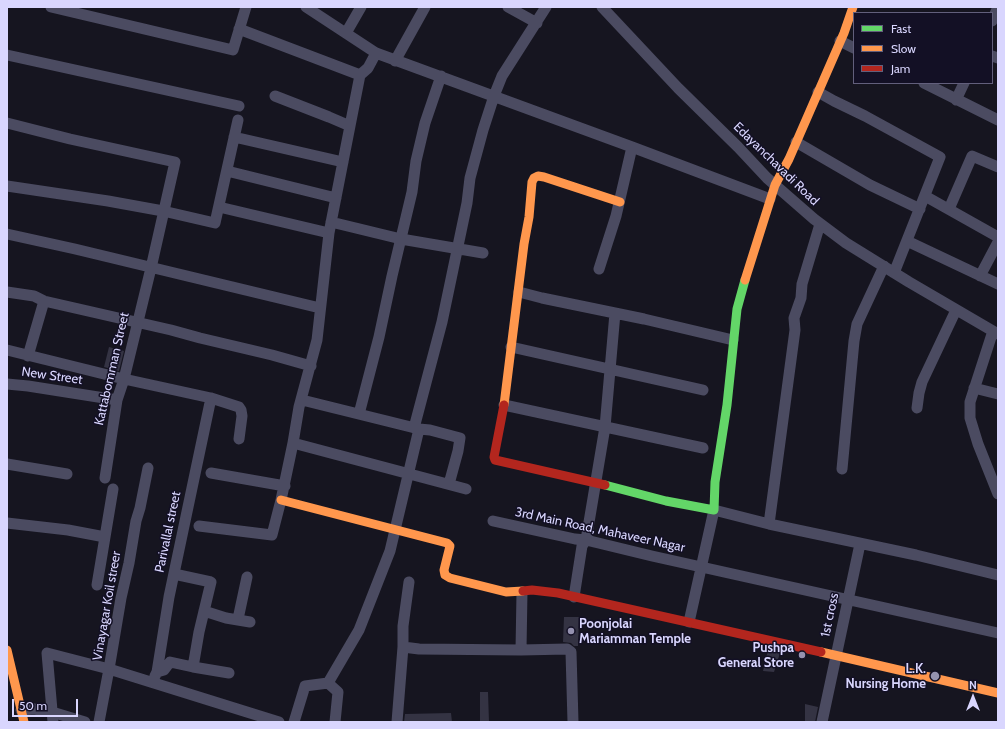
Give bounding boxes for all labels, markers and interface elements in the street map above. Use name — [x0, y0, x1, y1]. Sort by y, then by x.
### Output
legend — [853, 12, 993, 84]
text: Fast — [891, 21, 911, 36]
text: Slow — [891, 41, 916, 56]
text: Jam — [891, 61, 910, 76]
street label: Edayanchavadi Road — [730, 119, 822, 209]
street label: Kattabomman Street — [91, 311, 133, 427]
street label: New Street — [21, 364, 83, 388]
street label: Parivallal street — [152, 490, 184, 574]
street label: 3rd Main Road, Mahaveer Nagar — [514, 504, 686, 556]
street label: Vinayagar Koil streer — [90, 550, 124, 662]
street label: 1st cross — [818, 592, 842, 638]
place label: Poonjolai Mariamman Temple — [579, 616, 691, 647]
marker: Poonjolai Mariamman Temple — [566, 626, 576, 636]
place label: Pushpa General Store — [718, 640, 794, 671]
marker: Pushpa General Store — [797, 650, 807, 660]
place label: L.K. Nursing Home — [846, 661, 926, 692]
marker: L.K. Nursing Home — [929, 670, 941, 682]
north arrow — [953, 677, 993, 717]
text: N — [969, 678, 977, 692]
scale bar — [14, 691, 80, 717]
text: 50 m — [19, 698, 47, 713]

